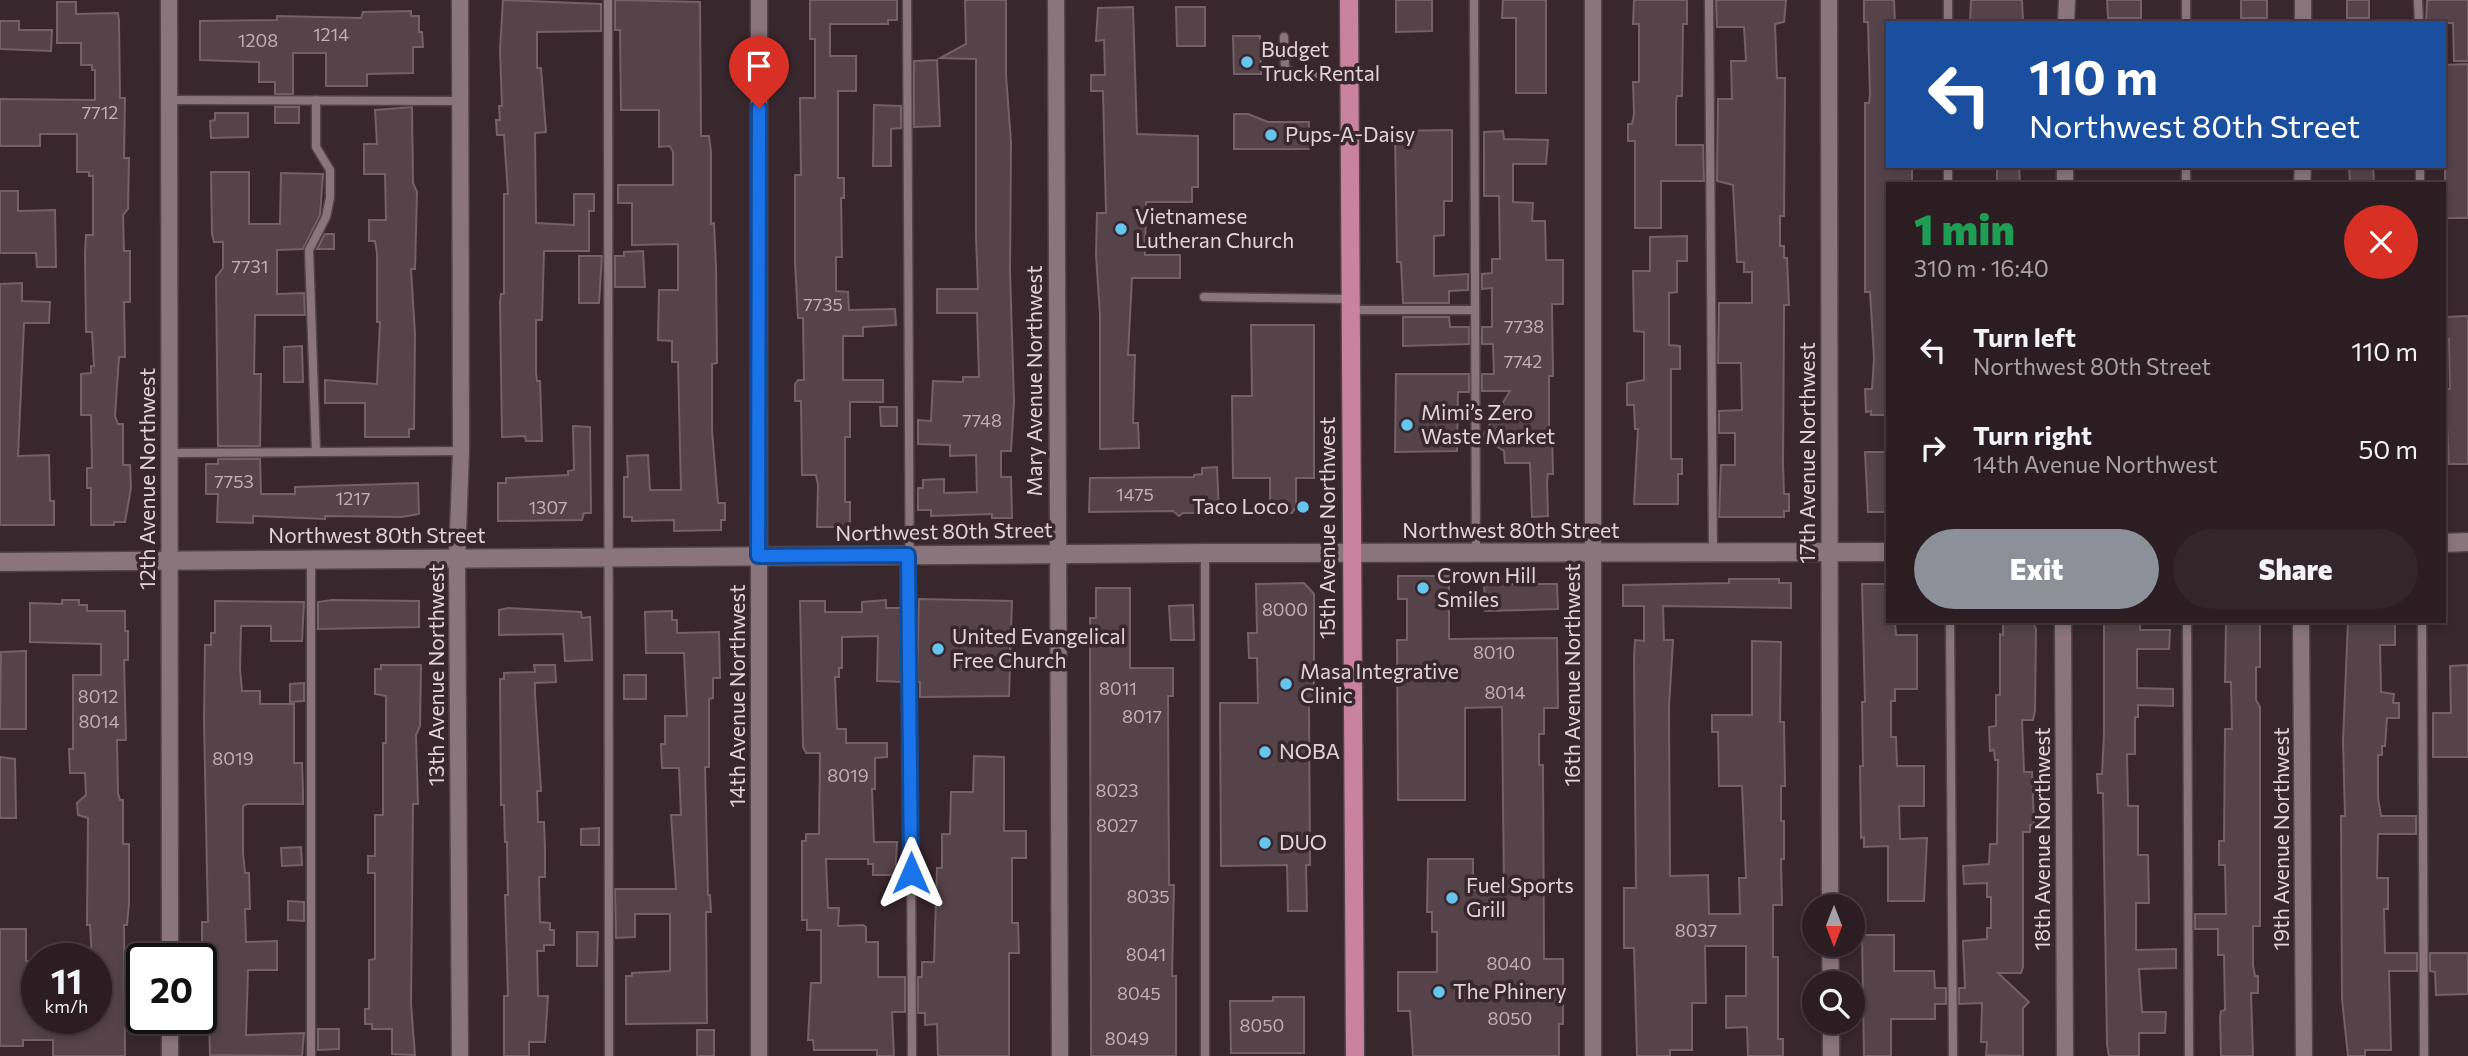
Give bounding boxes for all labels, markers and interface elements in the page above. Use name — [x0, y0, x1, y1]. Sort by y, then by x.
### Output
house number: 1214 — [313, 23, 349, 45]
house number: 1208 — [238, 29, 278, 51]
pin — [729, 36, 789, 108]
place label: Budget Truck Rental — [1261, 36, 1380, 85]
text: 110 m — [2029, 45, 2158, 105]
icon: arrive — [740, 47, 778, 85]
icon: left — [1914, 49, 2005, 140]
marker: Budget Truck Rental — [1239, 54, 1255, 70]
house number: 7712 — [82, 101, 118, 123]
text: Northwest 80th Street — [2029, 105, 2360, 145]
place label: Pups-A-Daisy — [1285, 121, 1415, 146]
marker: Pups-A-Daisy — [1263, 127, 1279, 143]
text: 1 min — [1914, 202, 2015, 254]
place label: Vietnamese Lutheran Church — [1135, 203, 1294, 252]
button: close — [2344, 205, 2418, 279]
marker: Vietnamese Lutheran Church — [1113, 221, 1129, 237]
text: 310 m · 16:40 — [1914, 254, 2049, 282]
house number: 7731 — [232, 255, 268, 277]
street label: Mary Avenue Northwest — [1021, 266, 1046, 496]
house number: 7735 — [803, 293, 843, 315]
house number: 7738 — [1504, 315, 1544, 337]
text: Turn left — [1973, 321, 2076, 352]
icon: left — [1914, 331, 1952, 369]
text: 110 m — [2351, 335, 2418, 366]
street label: 17th Avenue Northwest — [1794, 342, 1819, 564]
house number: 7742 — [1504, 350, 1542, 372]
text: Northwest 80th Street — [1973, 352, 2211, 380]
street label: 12th Avenue Northwest — [134, 368, 159, 590]
place label: Mimi’s Zero Waste Market — [1421, 399, 1555, 448]
house number: 7748 — [962, 409, 1002, 431]
street label: 15th Avenue Northwest — [1314, 417, 1339, 639]
marker: Mimi’s Zero Waste Market — [1399, 417, 1415, 433]
text: Turn right — [1973, 419, 2092, 450]
icon: right — [1914, 429, 1952, 467]
text: 50 m — [2358, 433, 2418, 464]
text: 14th Avenue Northwest — [1973, 450, 2217, 478]
house number: 7753 — [214, 470, 254, 492]
house number: 1475 — [1116, 483, 1154, 505]
house number: 1217 — [336, 487, 370, 509]
place label: Taco Loco — [1192, 493, 1289, 518]
house number: 1307 — [528, 496, 568, 518]
marker: Taco Loco — [1295, 499, 1311, 515]
street label: Northwest 80th Street — [835, 516, 1053, 545]
street label: Northwest 80th Street — [1402, 517, 1620, 542]
street label: Northwest 80th Street — [268, 522, 486, 547]
button: Exit — [1914, 529, 2159, 609]
button: Share — [2173, 529, 2418, 609]
place label: Crown Hill Smiles — [1437, 562, 1536, 611]
street label: 16th Avenue Northwest — [1559, 563, 1584, 787]
street label: 13th Avenue Northwest — [423, 564, 448, 786]
marker: Crown Hill Smiles — [1415, 580, 1431, 596]
street label: 14th Avenue Northwest — [724, 584, 749, 808]
house number: 8000 — [1262, 598, 1308, 620]
place label: United Evangelical Free Church — [952, 623, 1126, 672]
marker: United Evangelical Free Church — [930, 641, 946, 657]
house number: 8010 — [1473, 641, 1515, 663]
place label: Masa Integrative Clinic — [1300, 658, 1459, 707]
marker: Masa Integrative Clinic — [1278, 676, 1294, 692]
house number: 8011 — [1099, 677, 1137, 699]
house number: 8014 — [1484, 681, 1526, 703]
house number: 8012 — [78, 685, 118, 707]
house number: 8017 — [1122, 705, 1162, 727]
house number: 8014 — [78, 710, 120, 732]
street label: 18th Avenue Northwest — [2029, 727, 2054, 951]
street label: 19th Avenue Northwest — [2268, 727, 2293, 951]
place label: NOBA — [1279, 738, 1340, 763]
marker: NOBA — [1257, 744, 1273, 760]
house number: 8019 — [212, 747, 254, 769]
house number: 8019 — [827, 764, 869, 786]
house number: 8023 — [1096, 779, 1138, 801]
house number: 8027 — [1096, 814, 1138, 836]
place label: DUO — [1279, 829, 1327, 854]
marker: DUO — [1257, 835, 1273, 851]
position arrow — [874, 836, 948, 910]
place label: Fuel Sports Grill — [1466, 872, 1574, 921]
house number: 8035 — [1126, 885, 1170, 907]
marker: Fuel Sports Grill — [1444, 890, 1460, 906]
north arrow — [1802, 894, 1866, 957]
map controls — [1802, 894, 1865, 1034]
house number: 8037 — [1675, 919, 1717, 941]
speed limit sign: 20 — [126, 943, 217, 1034]
house number: 8041 — [1126, 943, 1166, 965]
house number: 8040 — [1486, 952, 1532, 974]
text: 11 — [51, 958, 82, 1001]
button: search — [1802, 971, 1865, 1034]
place label: The Phinery — [1453, 978, 1567, 1003]
house number: 8045 — [1117, 982, 1161, 1004]
marker: The Phinery — [1431, 984, 1447, 1000]
text: km/h — [45, 995, 88, 1017]
house number: 8050 — [1488, 1007, 1532, 1029]
house number: 8050 — [1240, 1014, 1284, 1036]
house number: 8049 — [1105, 1027, 1149, 1049]

